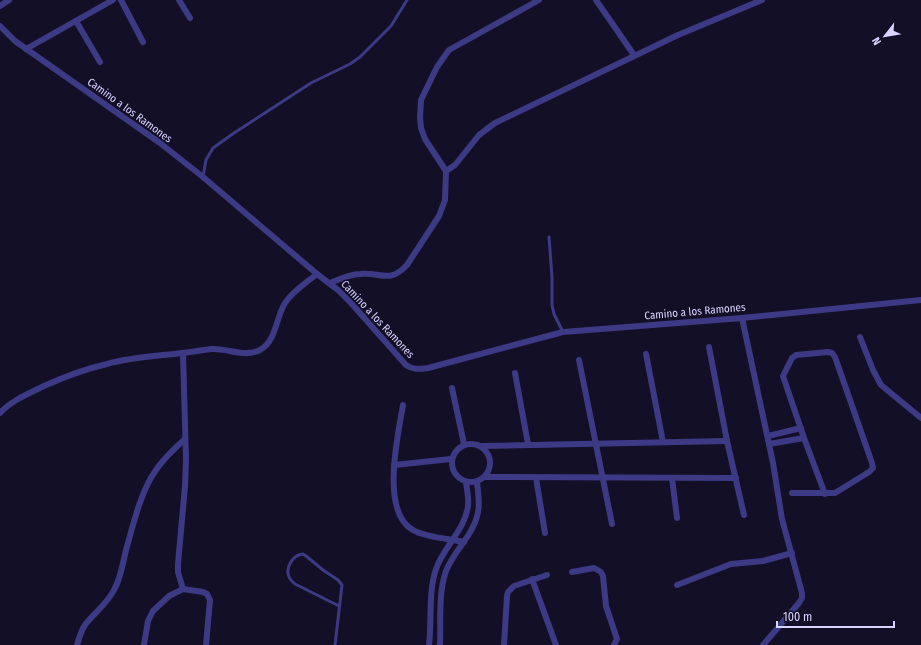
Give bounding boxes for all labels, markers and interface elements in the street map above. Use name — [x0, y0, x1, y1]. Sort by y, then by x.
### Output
north arrow — [865, 16, 905, 56]
text: N — [870, 35, 884, 47]
street label: Camino a los Ramones — [85, 75, 175, 146]
street label: Camino a los Ramones — [338, 278, 417, 361]
street label: Camino a los Ramones — [644, 301, 747, 322]
scale bar — [777, 603, 894, 629]
text: 100 m — [783, 610, 812, 624]

